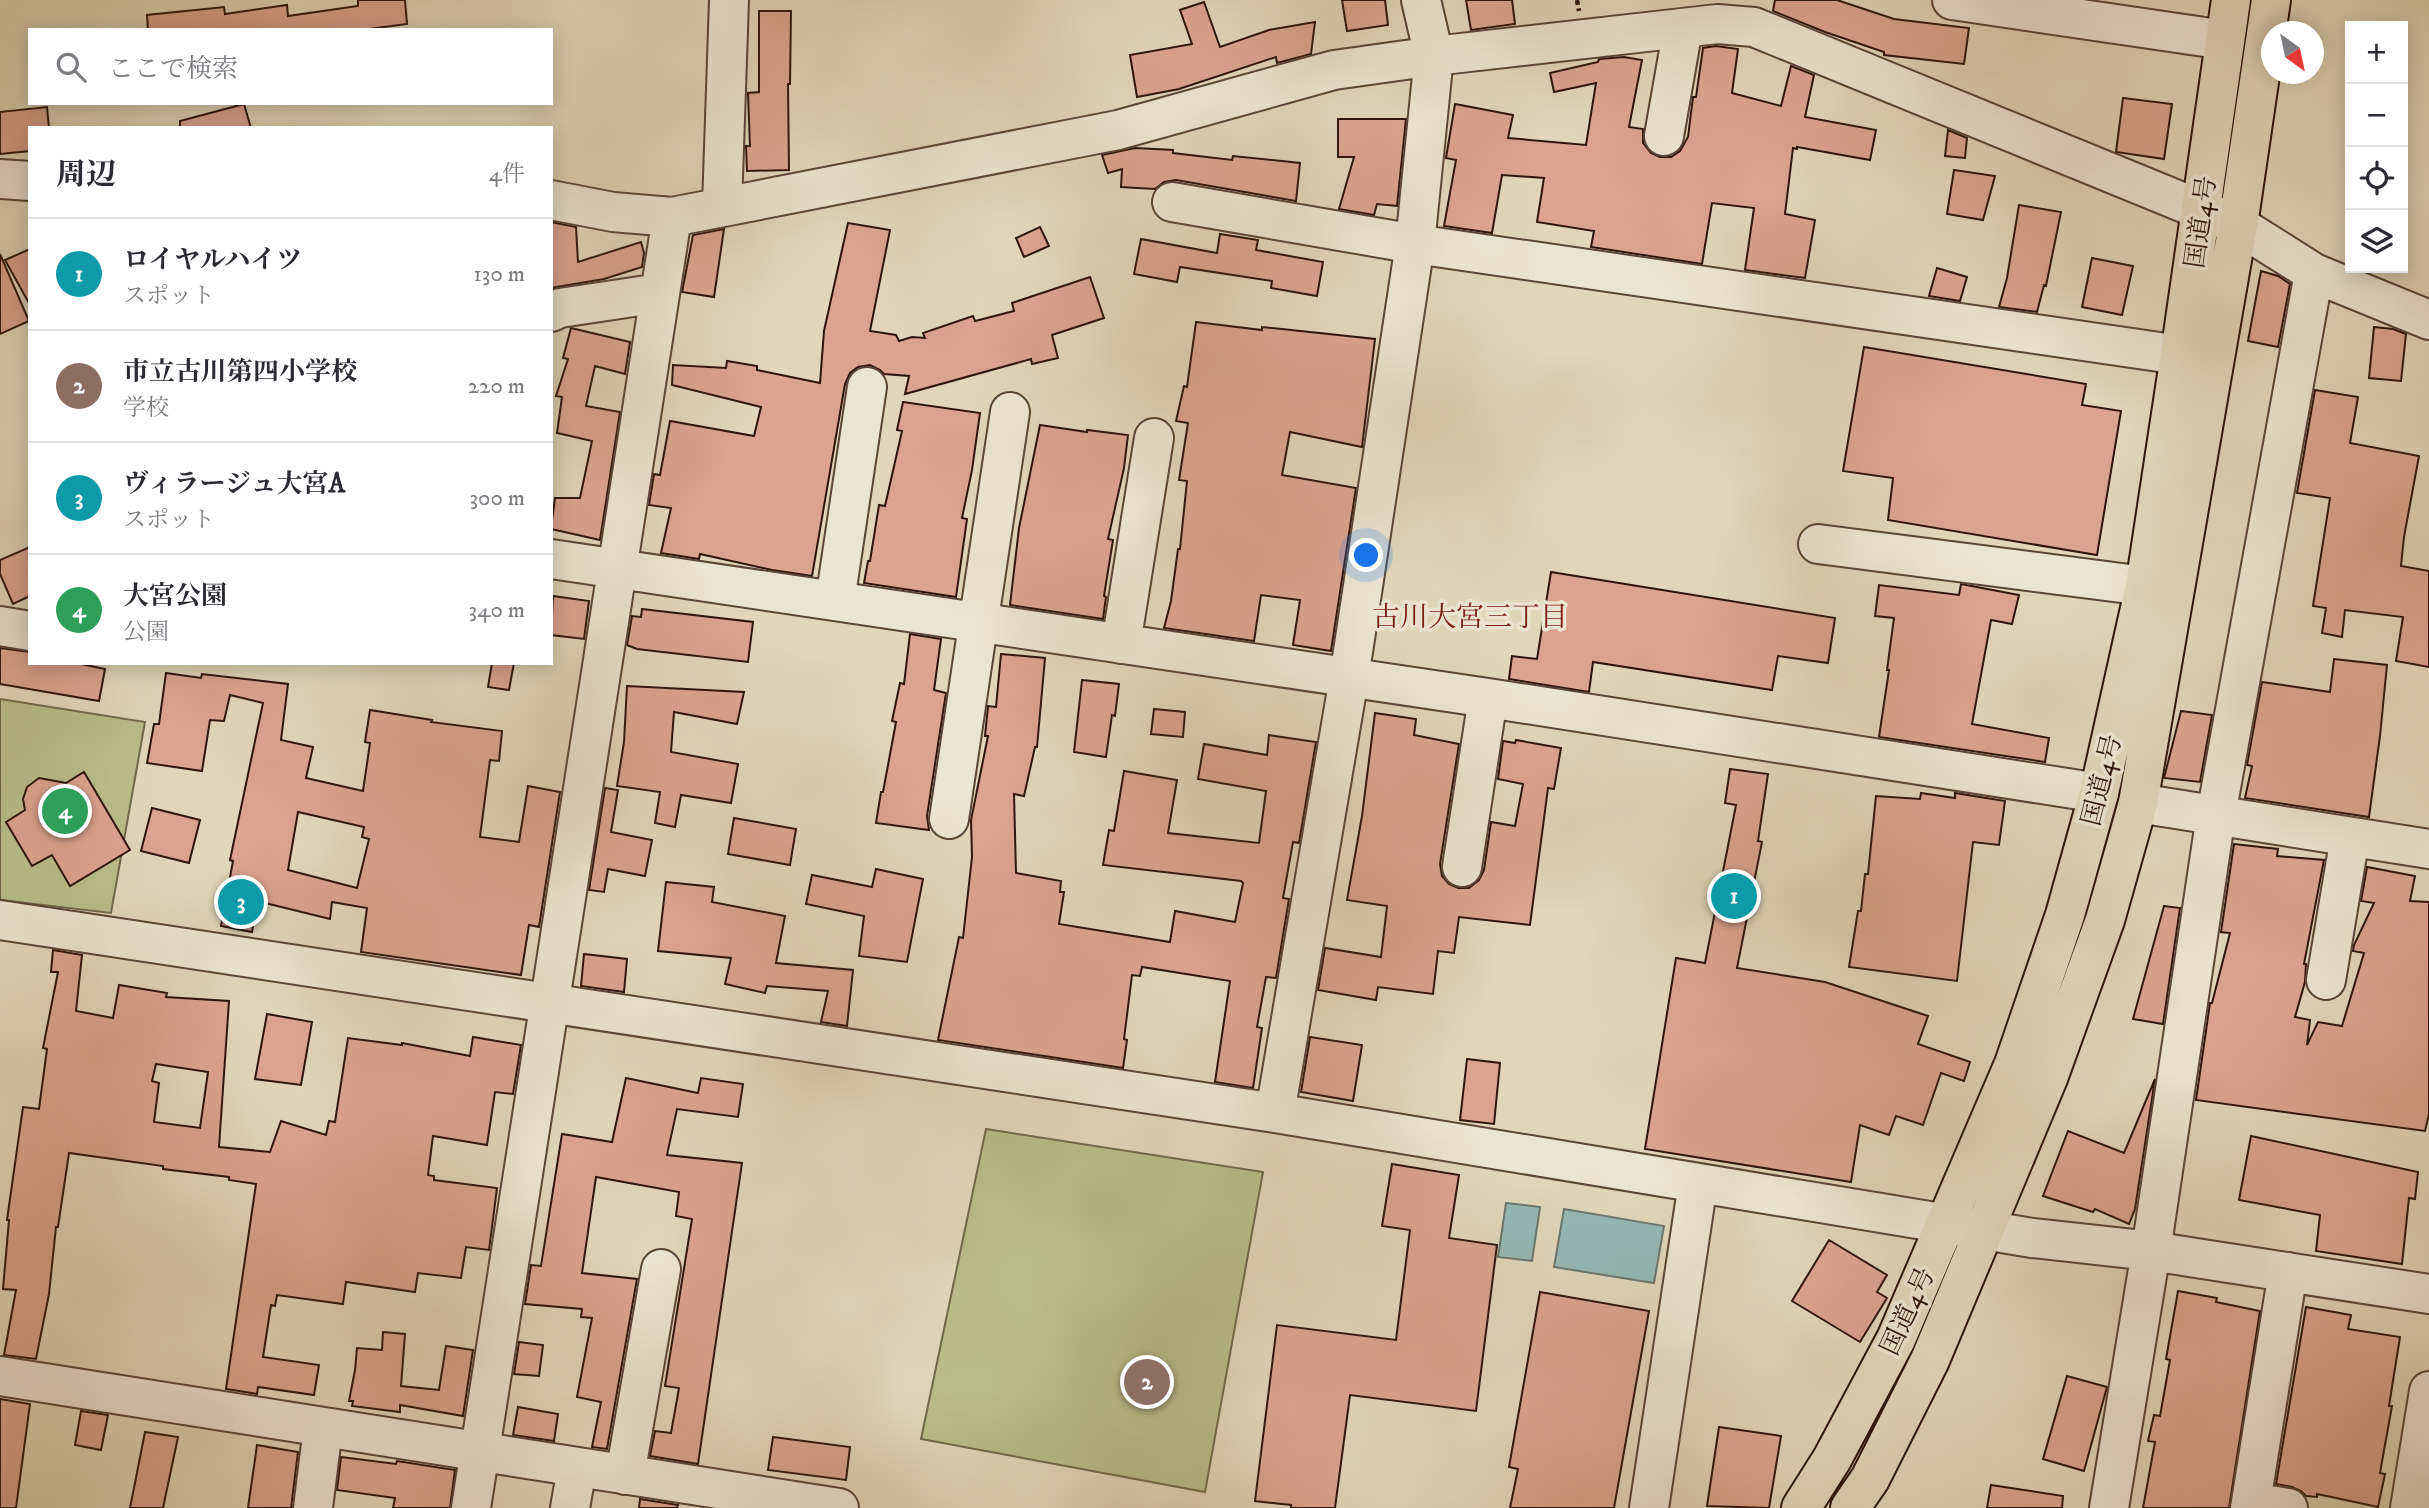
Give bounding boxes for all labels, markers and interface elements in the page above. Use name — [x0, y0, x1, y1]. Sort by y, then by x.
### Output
north arrow — [2261, 21, 2324, 84]
map controls — [2345, 21, 2408, 273]
button: + — [2345, 21, 2408, 84]
search box — [28, 28, 553, 105]
icon: search — [52, 48, 90, 86]
text: ここで検索 — [108, 53, 238, 86]
button: − — [2345, 84, 2408, 147]
button: locate — [2345, 147, 2408, 210]
text: 周辺 — [56, 157, 116, 194]
text: 4件 — [489, 160, 525, 189]
street label: 国道4号 — [2179, 174, 2224, 271]
button: layers — [2345, 210, 2408, 273]
text: ロイヤルハイツ — [123, 244, 302, 277]
text: 1 — [75, 260, 83, 289]
text: 130 m — [473, 260, 525, 289]
text: スポット — [123, 282, 215, 311]
text: 市立古川第四小学校 — [123, 356, 357, 389]
text: 2 — [73, 372, 85, 401]
text: 220 m — [468, 372, 525, 401]
text: 学校 — [123, 394, 169, 423]
text: ヴィラージュ大宮A — [123, 468, 345, 501]
text: 3 — [75, 484, 83, 513]
text: 300 m — [469, 484, 525, 513]
text: スポット — [123, 506, 215, 535]
your location — [1349, 538, 1383, 572]
text: 大宮公園 — [123, 580, 227, 613]
text: 4 — [72, 596, 86, 625]
text: 340 m — [469, 596, 525, 625]
district label: 古川大宮三丁目 — [1372, 600, 1568, 635]
text: 公園 — [123, 618, 169, 647]
street label: 国道4号 — [2075, 731, 2130, 829]
pin: 4 — [42, 785, 88, 837]
pin: 1 — [1711, 870, 1757, 922]
pin: 3 — [218, 876, 264, 928]
street label: 国道4号 — [1874, 1263, 1943, 1361]
pin: 2 — [1124, 1356, 1170, 1408]

